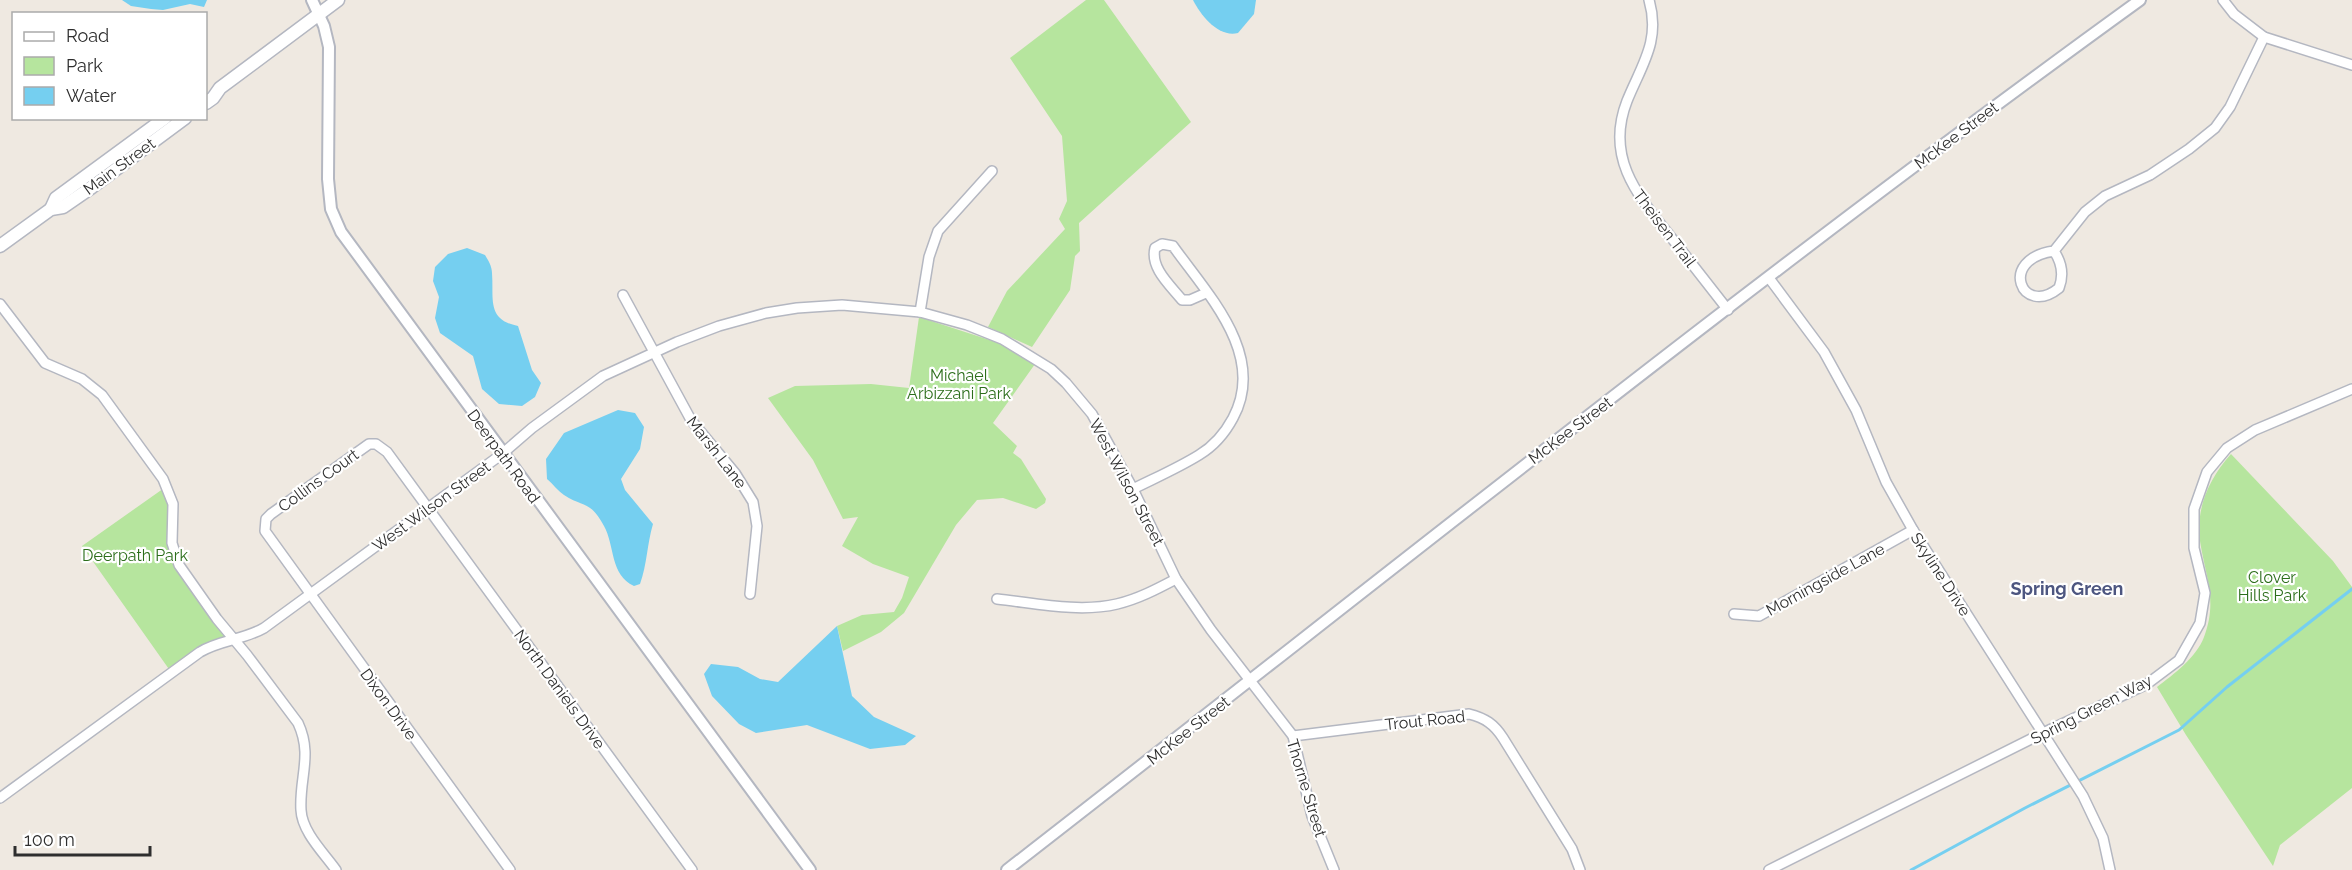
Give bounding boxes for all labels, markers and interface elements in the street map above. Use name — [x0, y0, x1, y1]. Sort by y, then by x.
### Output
legend — [12, 12, 207, 120]
text: Road — [66, 25, 109, 46]
text: Park — [66, 55, 103, 76]
text: Water — [66, 85, 117, 106]
street label: McKee Street — [1911, 97, 2002, 173]
street label: Main Street — [80, 134, 159, 199]
street label: Theisen Trail — [1629, 186, 1700, 271]
park label: Michael Arbizzani Park — [907, 366, 1011, 403]
street label: McKee Street — [1525, 392, 1616, 468]
street label: Deerpath Road — [463, 406, 544, 507]
street label: Marsh Lane — [683, 412, 751, 492]
street label: West Wilson Street — [1085, 415, 1168, 550]
street label: Collins Court — [274, 444, 363, 516]
street label: West Wilson Street — [369, 457, 495, 556]
street label: Skyline Drive — [1907, 529, 1975, 620]
street label: Morningside Lane — [1763, 539, 1888, 620]
park label: Deerpath Park — [82, 546, 188, 565]
park label: Clover Hills Park — [2238, 568, 2307, 605]
district label: Spring Green — [2011, 578, 2123, 599]
street label: North Daniels Drive — [510, 626, 609, 753]
street label: Dixon Drive — [356, 665, 421, 744]
street label: Spring Green Way — [2027, 671, 2155, 748]
street label: McKee Street — [1143, 692, 1234, 769]
street label: Trout Road — [1384, 707, 1466, 734]
street label: Thorne Street — [1283, 737, 1331, 840]
scale bar — [15, 819, 150, 857]
text: 100 m — [24, 829, 75, 850]

